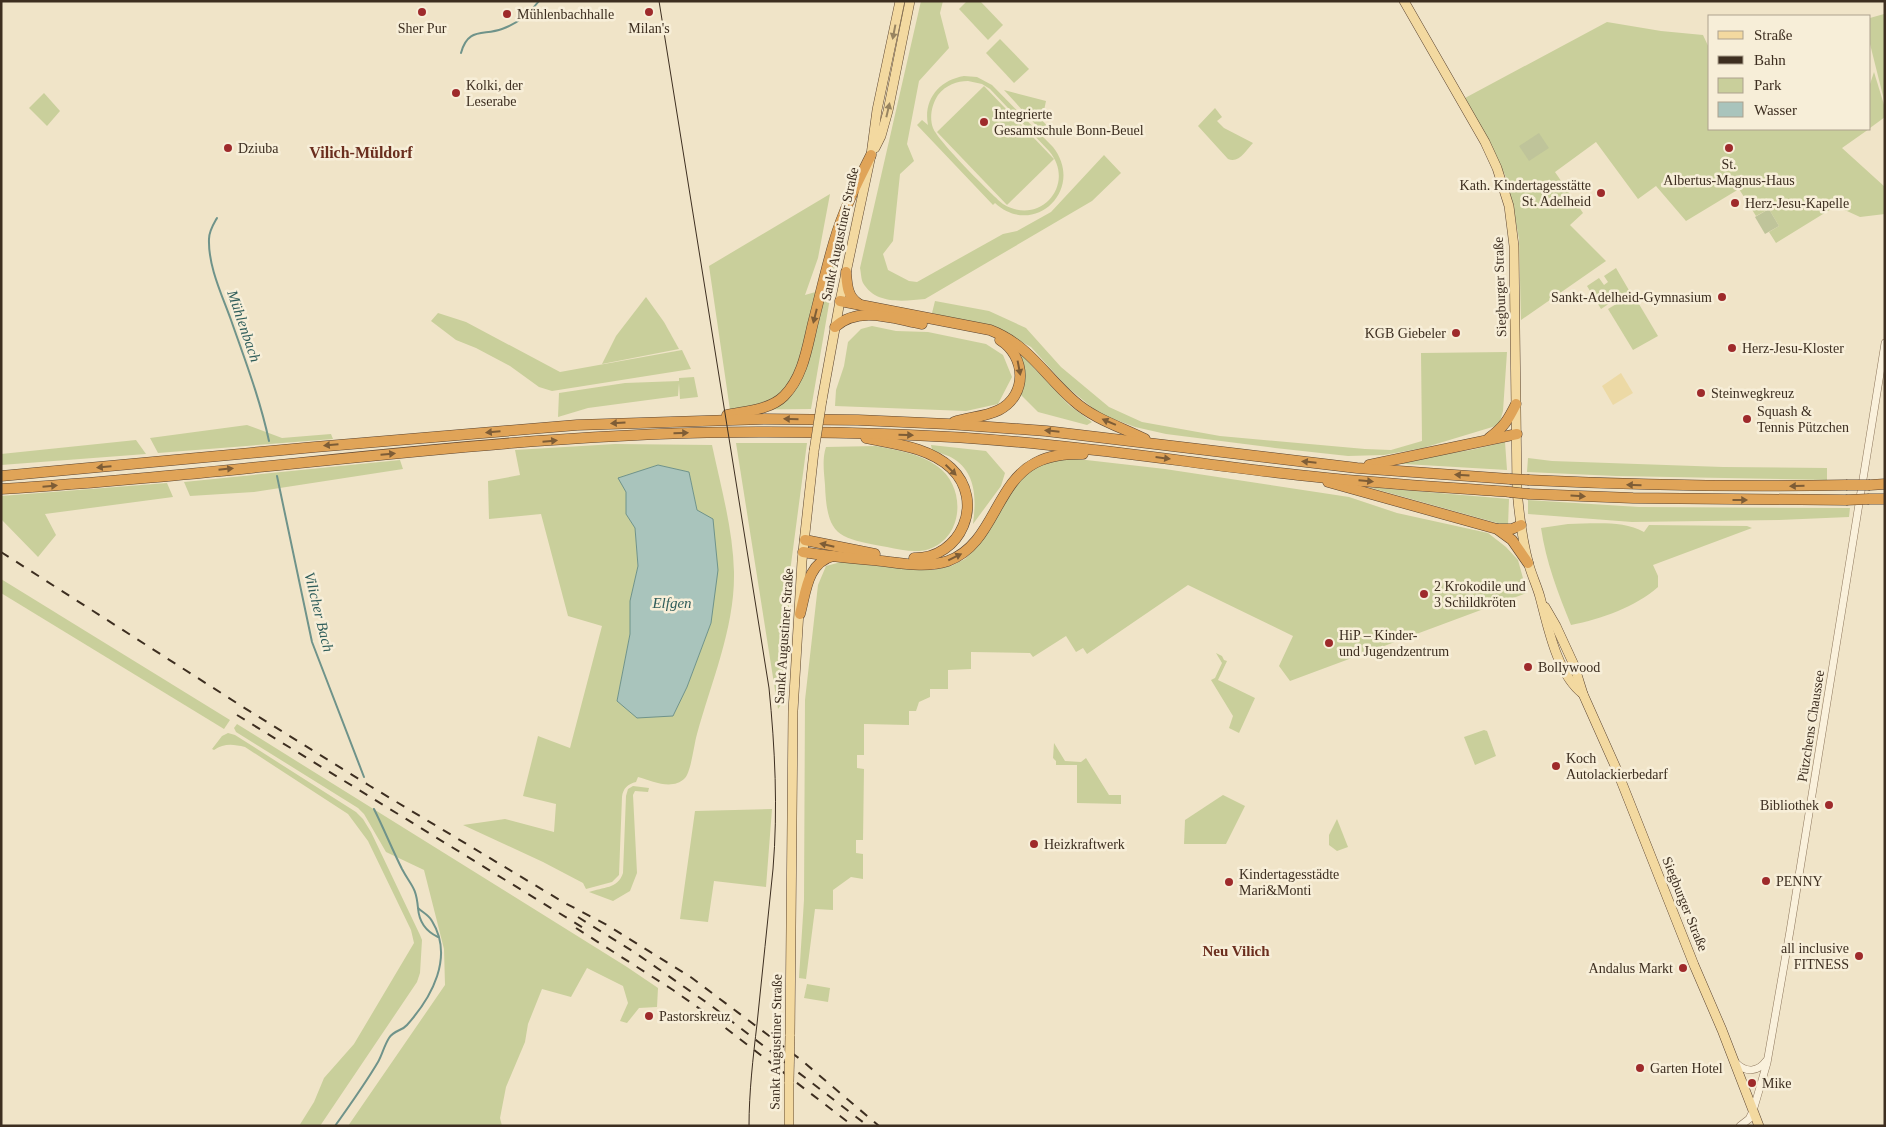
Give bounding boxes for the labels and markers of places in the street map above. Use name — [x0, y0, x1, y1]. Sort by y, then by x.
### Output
marker: Sher Pur — [416, 6, 428, 18]
marker: Milan's — [643, 6, 655, 18]
place label: Mühlenbachhalle — [517, 7, 614, 22]
marker: Mühlenbachhalle — [501, 8, 513, 20]
place label: Sher Pur — [398, 21, 447, 36]
place label: Milan's — [628, 21, 670, 36]
place label: Kolki, der Leserabe — [466, 78, 523, 109]
marker: Kolki, der Leserabe — [450, 87, 462, 99]
place label: Integrierte Gesamtschule Bonn-Beuel — [994, 107, 1144, 138]
marker: Integrierte Gesamtschule Bonn-Beuel — [978, 116, 990, 128]
place label: Dziuba — [238, 141, 279, 156]
marker: Dziuba — [222, 142, 234, 154]
marker: St. Albertus-Magnus-Haus — [1723, 142, 1735, 154]
place label: St. Albertus-Magnus-Haus — [1663, 157, 1795, 188]
place label: Kath. Kindertagesstätte St. Adelheid — [1460, 178, 1591, 209]
marker: Kath. Kindertagesstätte St. Adelheid — [1595, 187, 1607, 199]
place label: Herz-Jesu-Kapelle — [1745, 196, 1849, 211]
marker: Herz-Jesu-Kapelle — [1729, 197, 1741, 209]
place label: Sankt-Adelheid-Gymnasium — [1551, 290, 1712, 305]
marker: Sankt-Adelheid-Gymnasium — [1716, 291, 1728, 303]
place label: KGB Giebeler — [1365, 326, 1446, 341]
marker: KGB Giebeler — [1450, 327, 1462, 339]
place label: Herz-Jesu-Kloster — [1742, 341, 1844, 356]
marker: Herz-Jesu-Kloster — [1726, 342, 1738, 354]
place label: Steinwegkreuz — [1711, 386, 1794, 401]
marker: Steinwegkreuz — [1695, 387, 1707, 399]
place label: Squash & Tennis Pützchen — [1757, 404, 1849, 435]
marker: Squash & Tennis Pützchen — [1741, 413, 1753, 425]
place label: 2 Krokodile und 3 Schildkröten — [1434, 579, 1526, 610]
marker: 2 Krokodile und 3 Schildkröten — [1418, 588, 1430, 600]
place label: HiP – Kinder- und Jugendzentrum — [1339, 628, 1449, 659]
marker: HiP – Kinder- und Jugendzentrum — [1323, 637, 1335, 649]
place label: Bollywood — [1538, 660, 1600, 675]
marker: Bollywood — [1522, 661, 1534, 673]
place label: Koch Autolackierbedarf — [1566, 751, 1668, 782]
marker: Koch Autolackierbedarf — [1550, 760, 1562, 772]
place label: Bibliothek — [1760, 798, 1819, 813]
marker: Bibliothek — [1823, 799, 1835, 811]
place label: Heizkraftwerk — [1044, 837, 1125, 852]
marker: Heizkraftwerk — [1028, 838, 1040, 850]
place label: Kindertagesstädte Mari&Monti — [1239, 867, 1339, 898]
place label: PENNY — [1776, 874, 1823, 889]
marker: PENNY — [1760, 875, 1772, 887]
marker: Kindertagesstädte Mari&Monti — [1223, 876, 1235, 888]
place label: all inclusive FITNESS — [1781, 941, 1849, 972]
marker: all inclusive FITNESS — [1853, 950, 1865, 962]
place label: Andalus Markt — [1589, 961, 1673, 976]
marker: Andalus Markt — [1677, 962, 1689, 974]
place label: Pastorskreuz — [659, 1009, 731, 1024]
marker: Pastorskreuz — [643, 1010, 655, 1022]
place label: Garten Hotel — [1650, 1061, 1723, 1076]
marker: Garten Hotel — [1634, 1062, 1646, 1074]
place label: Mike — [1762, 1076, 1792, 1091]
marker: Mike — [1746, 1077, 1758, 1089]

